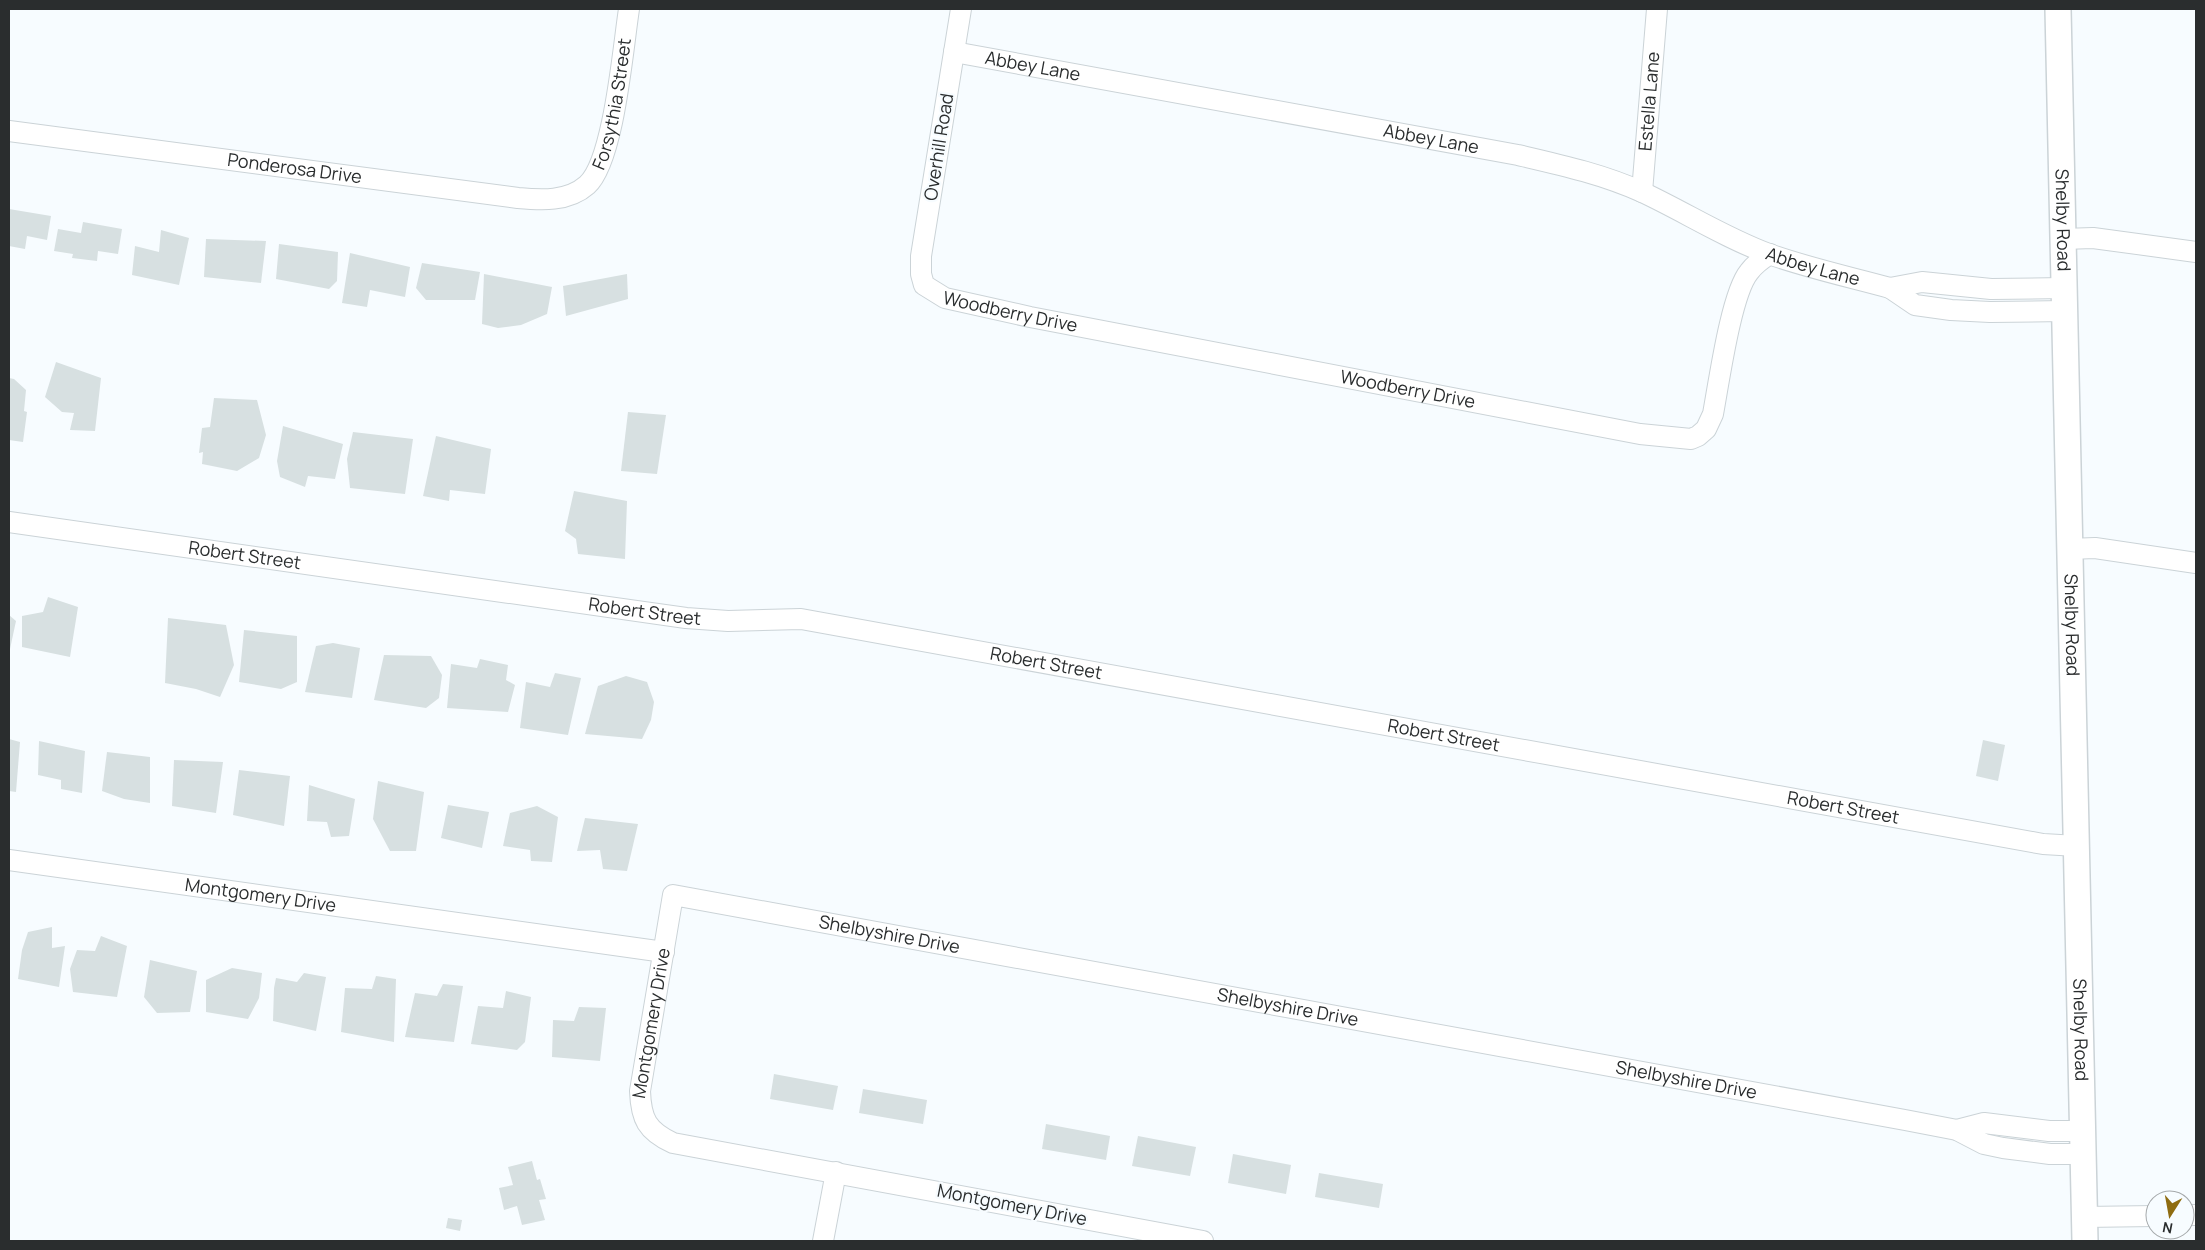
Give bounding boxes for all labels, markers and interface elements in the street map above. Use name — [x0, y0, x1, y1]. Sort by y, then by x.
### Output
street label: Forsythia Street — [586, 37, 636, 173]
street label: Abbey Lane — [983, 45, 1083, 86]
street label: Estella Lane — [1632, 51, 1664, 152]
street label: Overhill Road — [918, 91, 958, 202]
street label: Abbey Lane — [1382, 118, 1481, 159]
street label: Ponderosa Drive — [226, 147, 363, 188]
street label: Shelby Road — [2051, 168, 2077, 271]
street label: Abbey Lane — [1763, 241, 1863, 291]
street label: Woodberry Drive — [941, 285, 1080, 337]
street label: Woodberry Drive — [1338, 364, 1477, 413]
street label: Robert Street — [187, 535, 303, 574]
street label: Shelby Road — [2059, 573, 2086, 676]
street label: Robert Street — [587, 591, 702, 630]
street label: Robert Street — [988, 640, 1104, 684]
street label: Robert Street — [1386, 713, 1502, 756]
street label: Robert Street — [1785, 785, 1901, 829]
street label: Montgomery Drive — [184, 872, 338, 917]
street label: Shelbyshire Drive — [817, 909, 962, 958]
street label: Montgomery Drive — [626, 946, 675, 1100]
street label: Shelby Road — [2068, 978, 2094, 1081]
street label: Shelbyshire Drive — [1215, 982, 1361, 1031]
street label: Shelbyshire Drive — [1614, 1054, 1759, 1104]
street label: Montgomery Drive — [935, 1178, 1089, 1230]
north arrow — [2145, 1190, 2195, 1240]
text: N — [2161, 1218, 2174, 1239]

